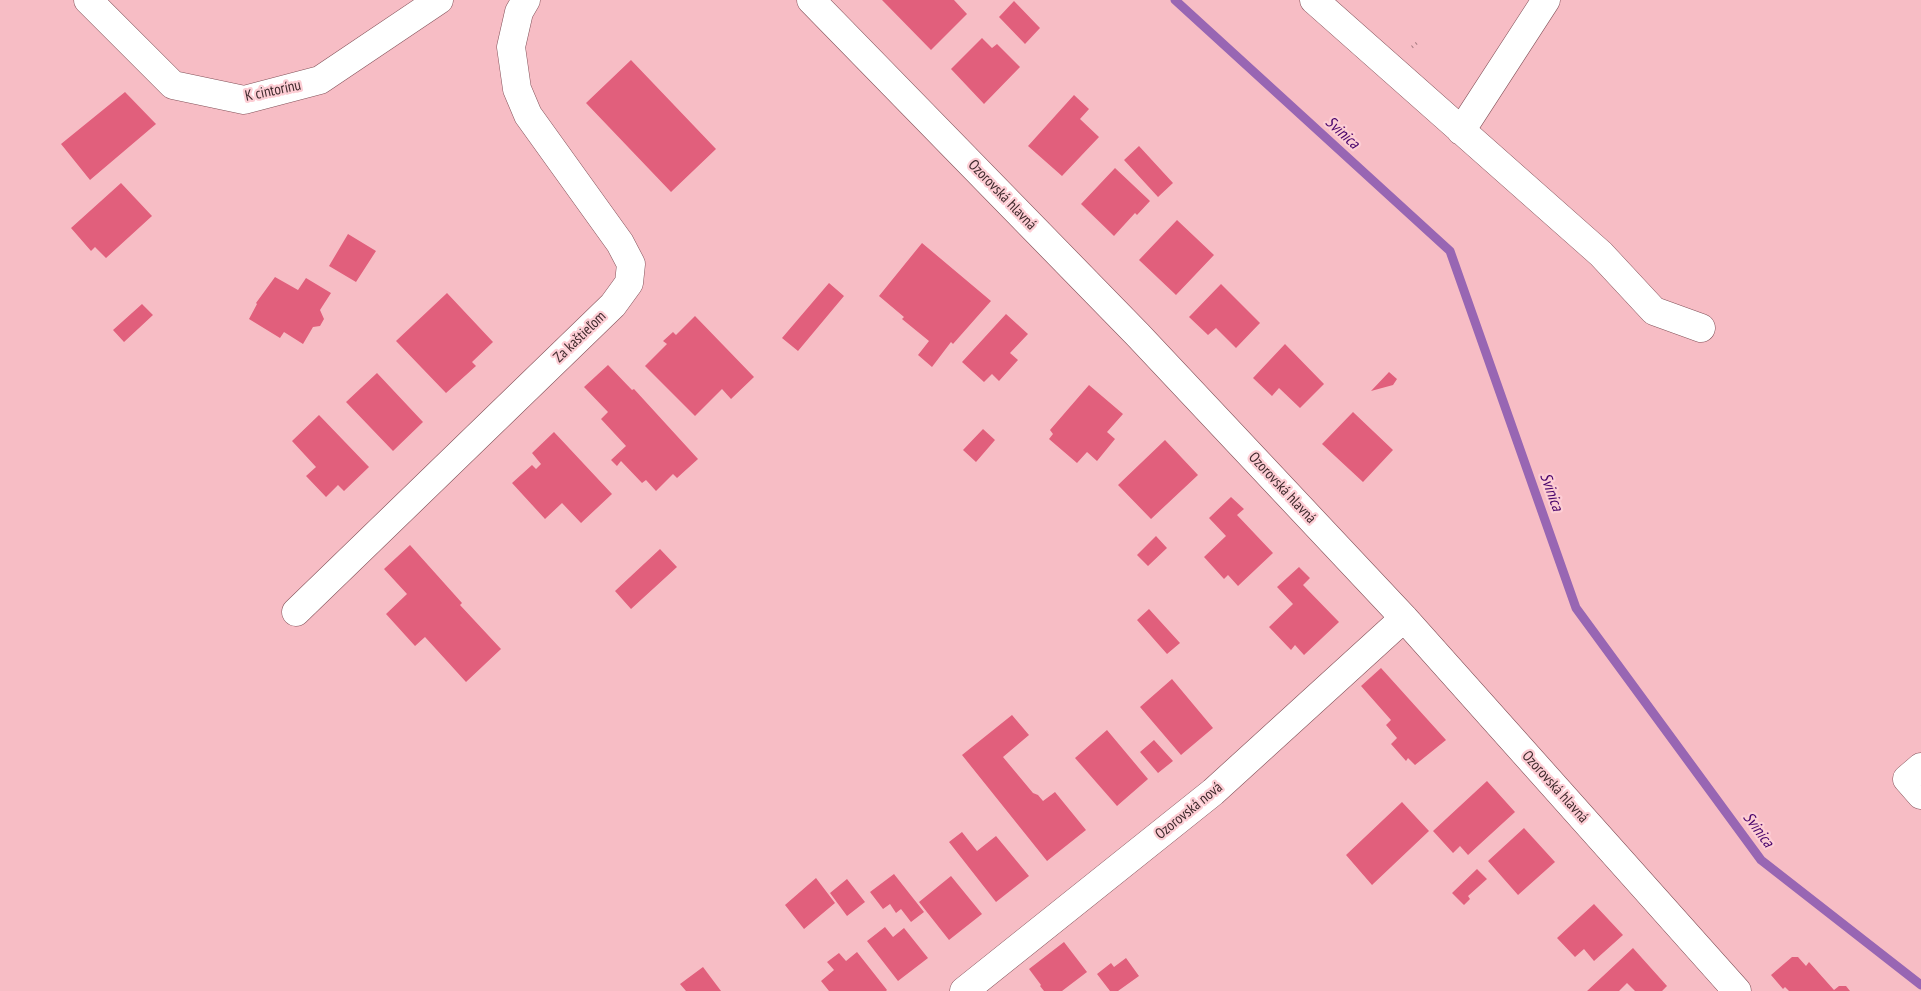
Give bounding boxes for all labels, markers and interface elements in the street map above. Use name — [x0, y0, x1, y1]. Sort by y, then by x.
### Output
street label: K cintorínu — [243, 76, 303, 106]
water label: Svinica — [1321, 113, 1363, 153]
street label: Ozorovská hlavná — [964, 156, 1040, 234]
street label: Za kaštieľom — [550, 308, 610, 366]
street label: Ozorovská hlavná — [1245, 449, 1319, 527]
water label: Svinica — [1535, 470, 1567, 514]
street label: Ozorovská hlavná — [1518, 747, 1592, 827]
street label: Ozorovská nová — [1152, 779, 1226, 843]
water label: Svinica — [1739, 809, 1777, 851]

